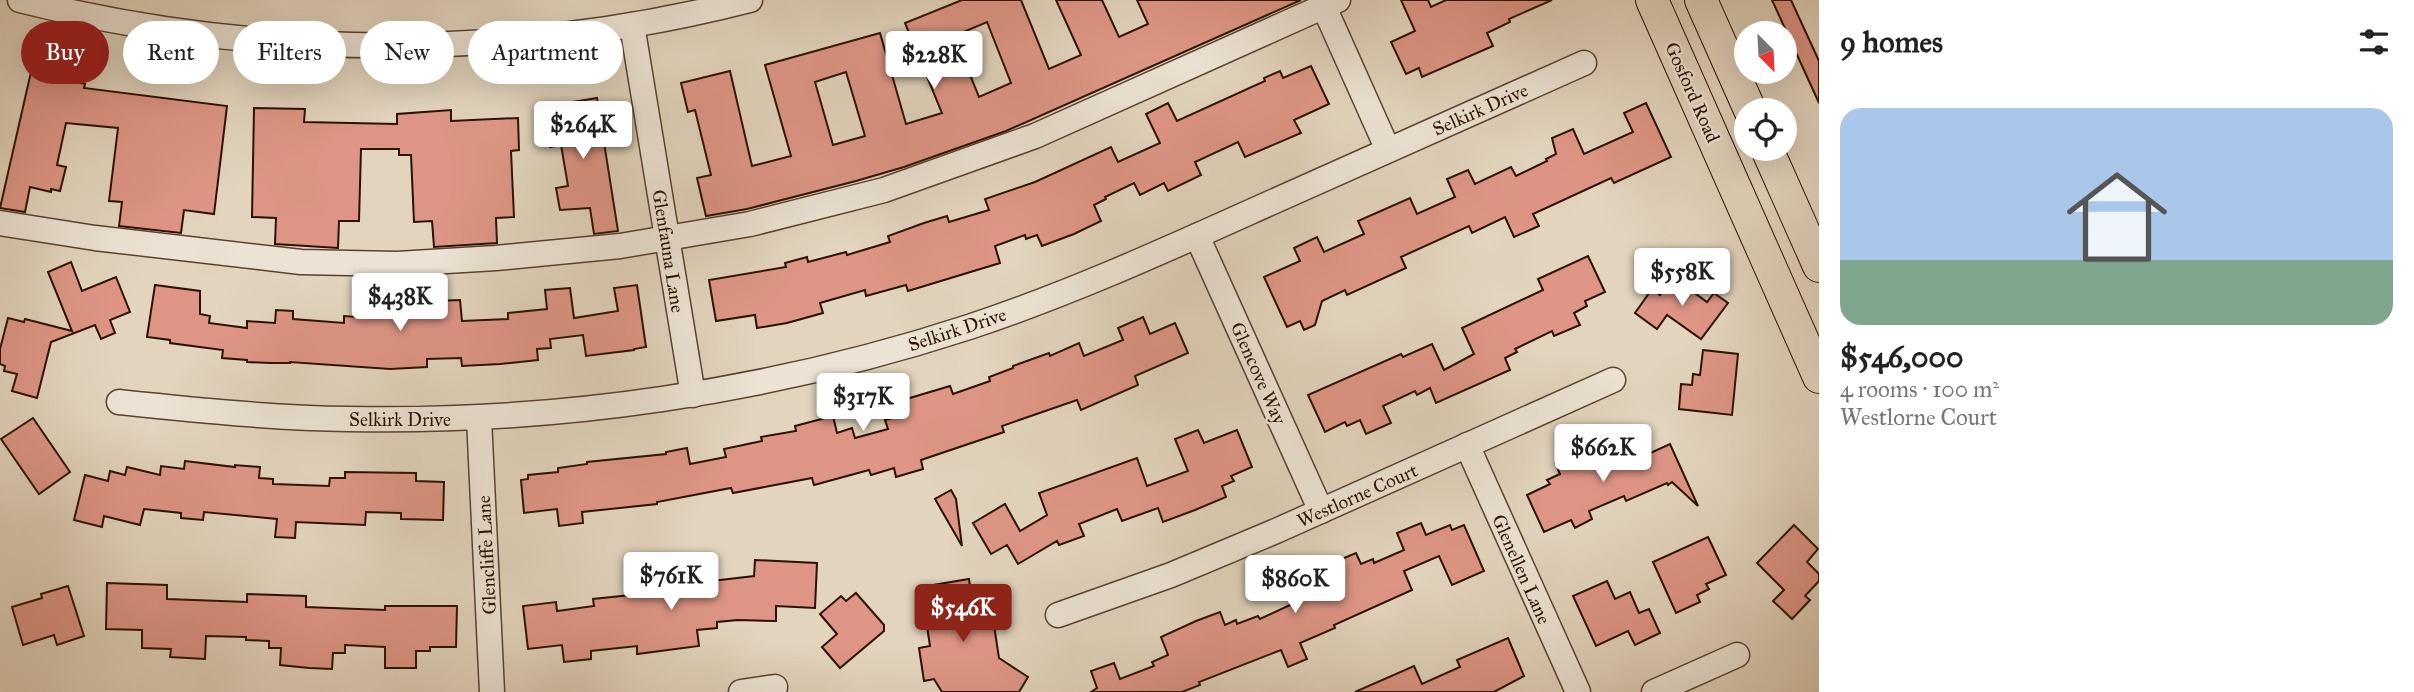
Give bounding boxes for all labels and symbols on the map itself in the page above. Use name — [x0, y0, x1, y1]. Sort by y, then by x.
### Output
north arrow — [1734, 21, 1797, 84]
pin: $228K — [885, 32, 983, 91]
street label: Gosford Road — [1660, 38, 1725, 146]
street label: Selkirk Drive — [1429, 78, 1531, 141]
pin: $264K — [534, 102, 632, 161]
street label: Glenfauna Lane — [647, 188, 690, 314]
pin: $558K — [1633, 248, 1731, 308]
pin: $438K — [351, 274, 449, 333]
street label: Selkirk Drive — [905, 303, 1009, 356]
street label: Glencove Way — [1226, 319, 1292, 429]
pin: $317K — [814, 374, 912, 433]
street label: Selkirk Drive — [349, 408, 451, 431]
pin: $662K — [1554, 424, 1652, 484]
street label: Westlorne Court — [1293, 458, 1421, 532]
street label: Glencliffe Lane — [472, 495, 501, 615]
street label: Glenellen Lane — [1487, 511, 1556, 628]
pin: $761K — [622, 552, 720, 612]
pin: $860K — [1246, 556, 1344, 615]
pin: $546K — [914, 584, 1012, 644]

